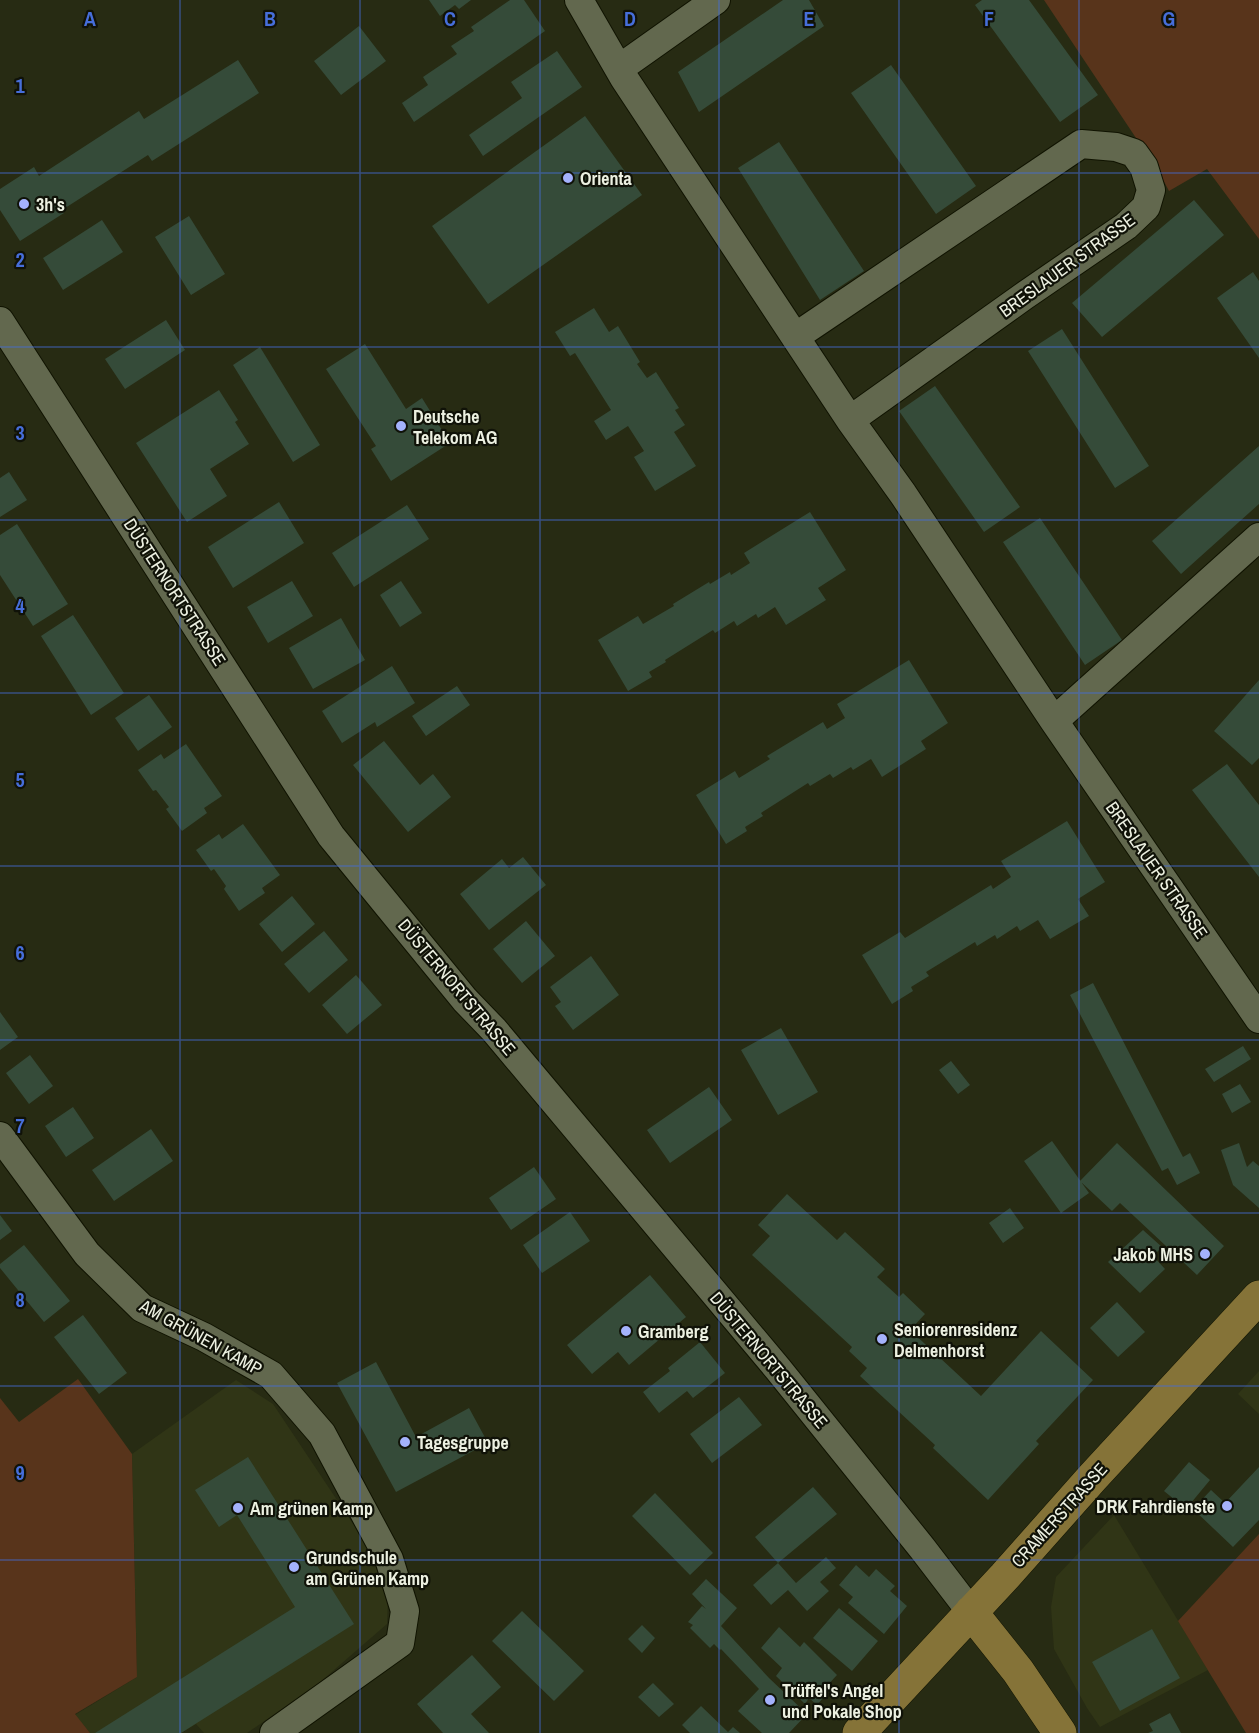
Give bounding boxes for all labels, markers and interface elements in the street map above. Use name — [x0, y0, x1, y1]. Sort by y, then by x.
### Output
text: A — [84, 5, 96, 32]
text: B — [264, 5, 276, 32]
text: C — [444, 5, 456, 32]
text: D — [624, 5, 636, 32]
text: E — [804, 5, 815, 32]
text: F — [984, 5, 994, 32]
text: G — [1163, 5, 1175, 32]
text: 1 — [15, 72, 25, 99]
place label: Orienta — [580, 166, 632, 191]
marker: Orienta — [561, 171, 575, 185]
place label: 3h's — [36, 192, 65, 217]
marker: 3h's — [17, 197, 31, 211]
street label: BRESLAUER STRASSE — [994, 207, 1140, 323]
text: 2 — [15, 246, 25, 273]
place label: Deutsche Telekom AG — [413, 404, 498, 450]
text: 3 — [15, 419, 25, 446]
marker: Deutsche Telekom AG — [394, 419, 408, 433]
street label: DÜSTERNORTSTRASSE — [118, 513, 232, 671]
text: 4 — [15, 592, 25, 619]
text: 5 — [15, 766, 25, 793]
street label: BRESLAUER STRASSE — [1100, 796, 1214, 944]
street label: DÜSTERNORTSTRASSE — [392, 913, 522, 1061]
text: 6 — [15, 939, 25, 966]
text: 7 — [15, 1112, 25, 1139]
place label: Jakob MHS — [1113, 1242, 1193, 1267]
marker: Jakob MHS — [1198, 1247, 1212, 1261]
text: 8 — [15, 1286, 25, 1313]
street label: DÜSTERNORTSTRASSE — [704, 1286, 834, 1434]
street label: AM GRÜNEN KAMP — [135, 1293, 267, 1381]
place label: Seniorenresidenz Delmenhorst — [894, 1317, 1018, 1363]
place label: Gramberg — [638, 1319, 709, 1344]
marker: Gramberg — [619, 1324, 633, 1338]
marker: Seniorenresidenz Delmenhorst — [875, 1332, 889, 1346]
place label: Tagesgruppe — [417, 1430, 509, 1455]
marker: Tagesgruppe — [398, 1435, 412, 1449]
street label: CRAMERSTRASSE — [1005, 1457, 1113, 1573]
text: 9 — [15, 1459, 25, 1486]
place label: DRK Fahrdienste — [1096, 1494, 1215, 1519]
place label: Am grünen Kamp — [250, 1496, 373, 1521]
marker: DRK Fahrdienste — [1220, 1499, 1234, 1513]
marker: Am grünen Kamp — [231, 1501, 245, 1515]
place label: Grundschule am Grünen Kamp — [306, 1545, 429, 1591]
marker: Grundschule am Grünen Kamp — [287, 1560, 301, 1574]
place label: Trüffel's Angel und Pokale Shop — [782, 1678, 902, 1724]
marker: Trüffel's Angel und Pokale Shop — [763, 1693, 777, 1707]

